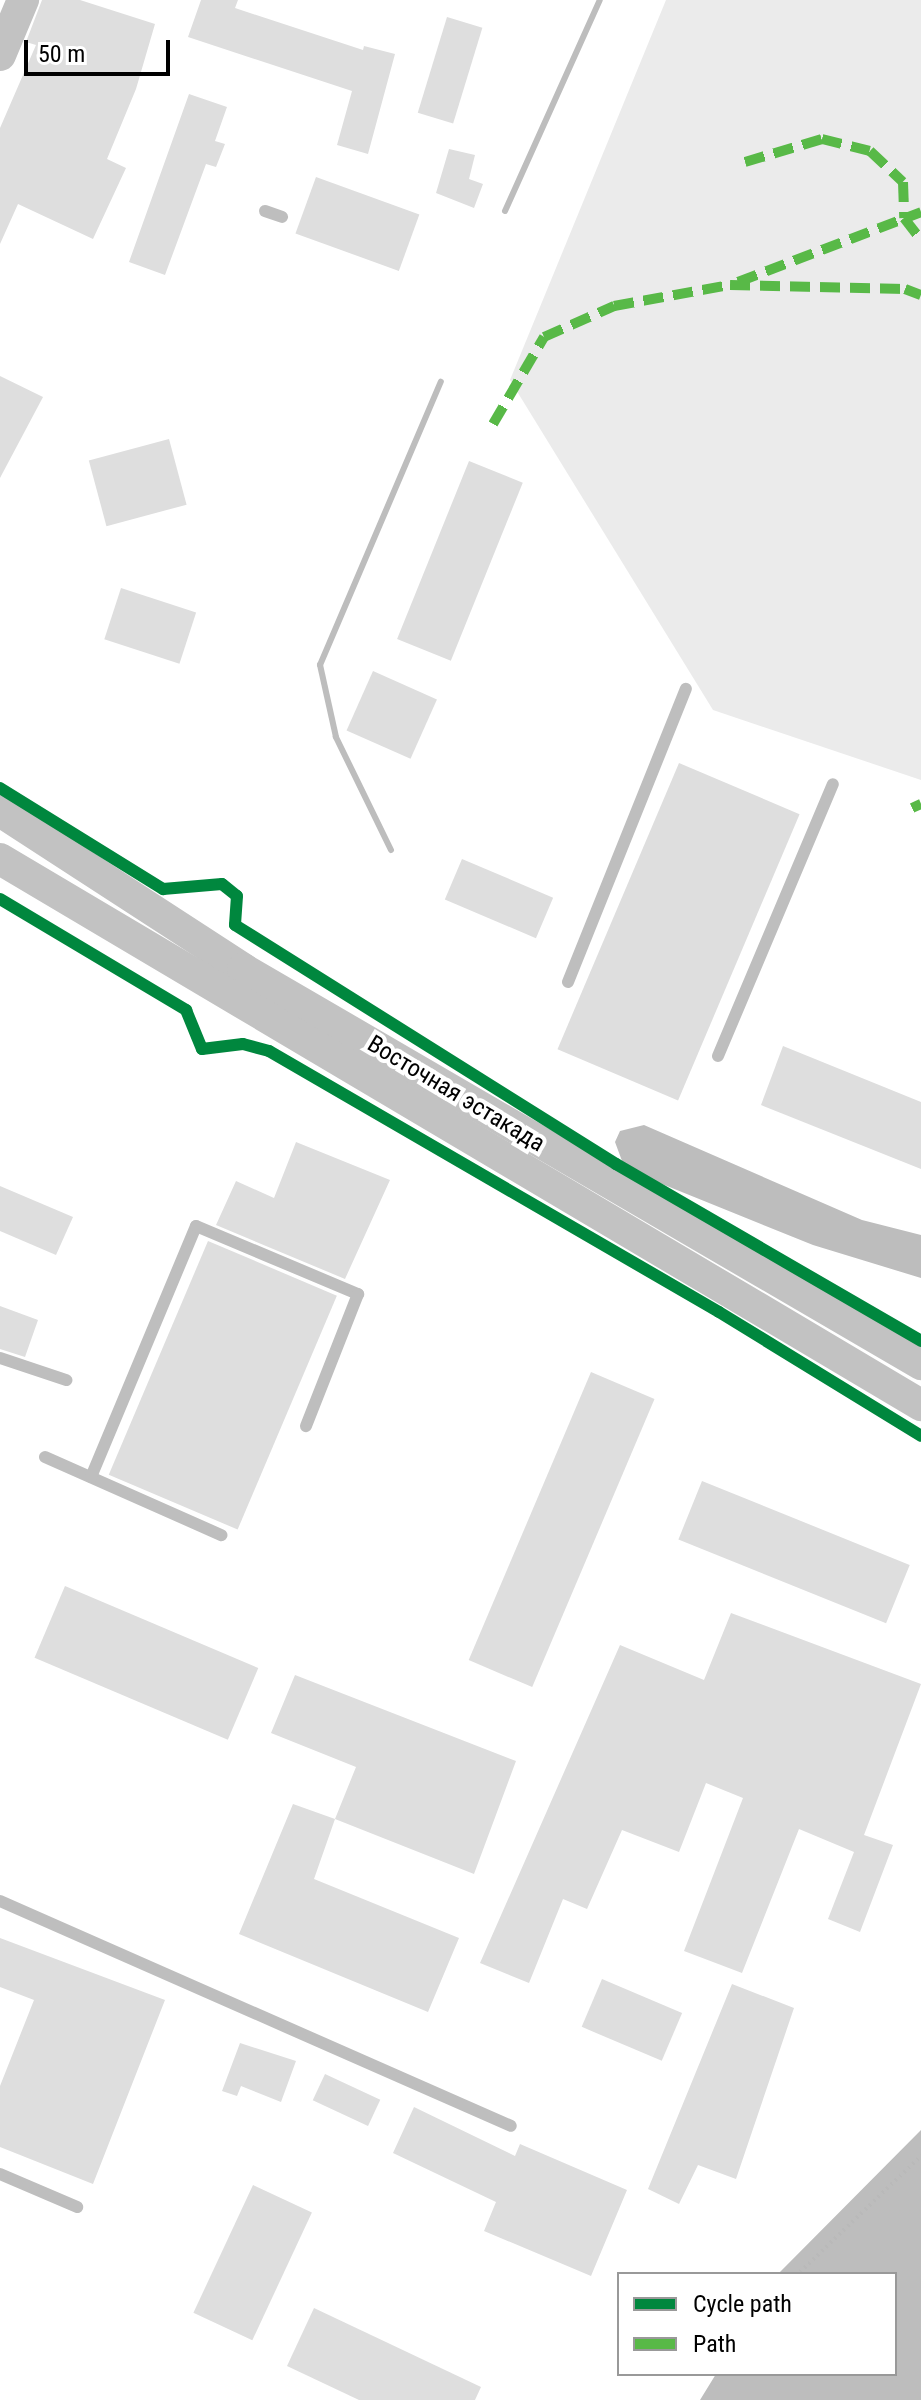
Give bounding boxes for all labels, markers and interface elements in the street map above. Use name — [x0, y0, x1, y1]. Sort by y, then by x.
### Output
scale bar — [28, 24, 174, 74]
text: 50 m — [38, 40, 85, 68]
street label: Восточная эстакада — [362, 1030, 550, 1158]
legend — [617, 2272, 897, 2376]
text: Cycle path — [693, 2290, 792, 2318]
text: Path — [693, 2330, 736, 2358]

